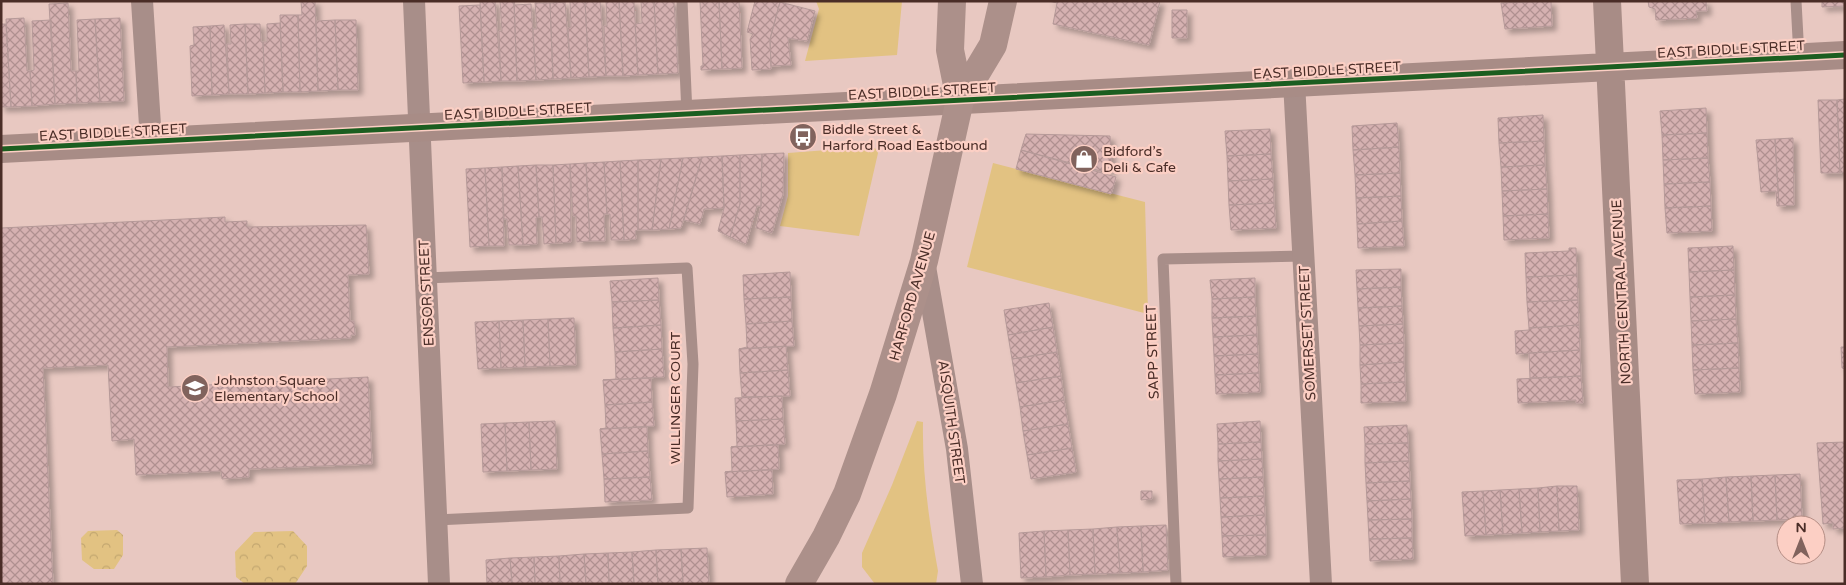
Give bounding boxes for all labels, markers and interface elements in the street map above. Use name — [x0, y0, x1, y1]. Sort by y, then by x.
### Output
street label: EAST BIDDLE STREET — [1657, 37, 1806, 62]
street label: EAST BIDDLE STREET — [1253, 58, 1402, 83]
street label: EAST BIDDLE STREET — [848, 79, 997, 104]
street label: EAST BIDDLE STREET — [444, 99, 593, 124]
street label: EAST BIDDLE STREET — [39, 120, 188, 145]
place label: Biddle Street & Harford Road Eastbound — [822, 121, 988, 154]
bus stop icon: Biddle Street & Harford Road Eastbound — [788, 122, 818, 152]
place label: Bidford’s Deli & Cafe — [1103, 143, 1176, 176]
shop icon: Bidford’s Deli & Cafe — [1069, 144, 1099, 174]
street label: NORTH CENTRAL AVENUE — [1608, 199, 1635, 385]
street label: HARFORD AVENUE — [886, 229, 939, 363]
street label: ENSOR STREET — [415, 239, 438, 347]
street label: SOMERSET STREET — [1295, 265, 1320, 401]
street label: SAPP STREET — [1142, 304, 1163, 400]
street label: WILLINGER COURT — [667, 331, 684, 464]
street label: AISQUITH STREET — [934, 359, 969, 485]
place label: Johnston Square Elementary School — [214, 372, 338, 405]
school or university icon: Johnston Square Elementary School — [180, 373, 210, 403]
north arrow — [1776, 515, 1826, 565]
text: N — [1795, 519, 1807, 536]

